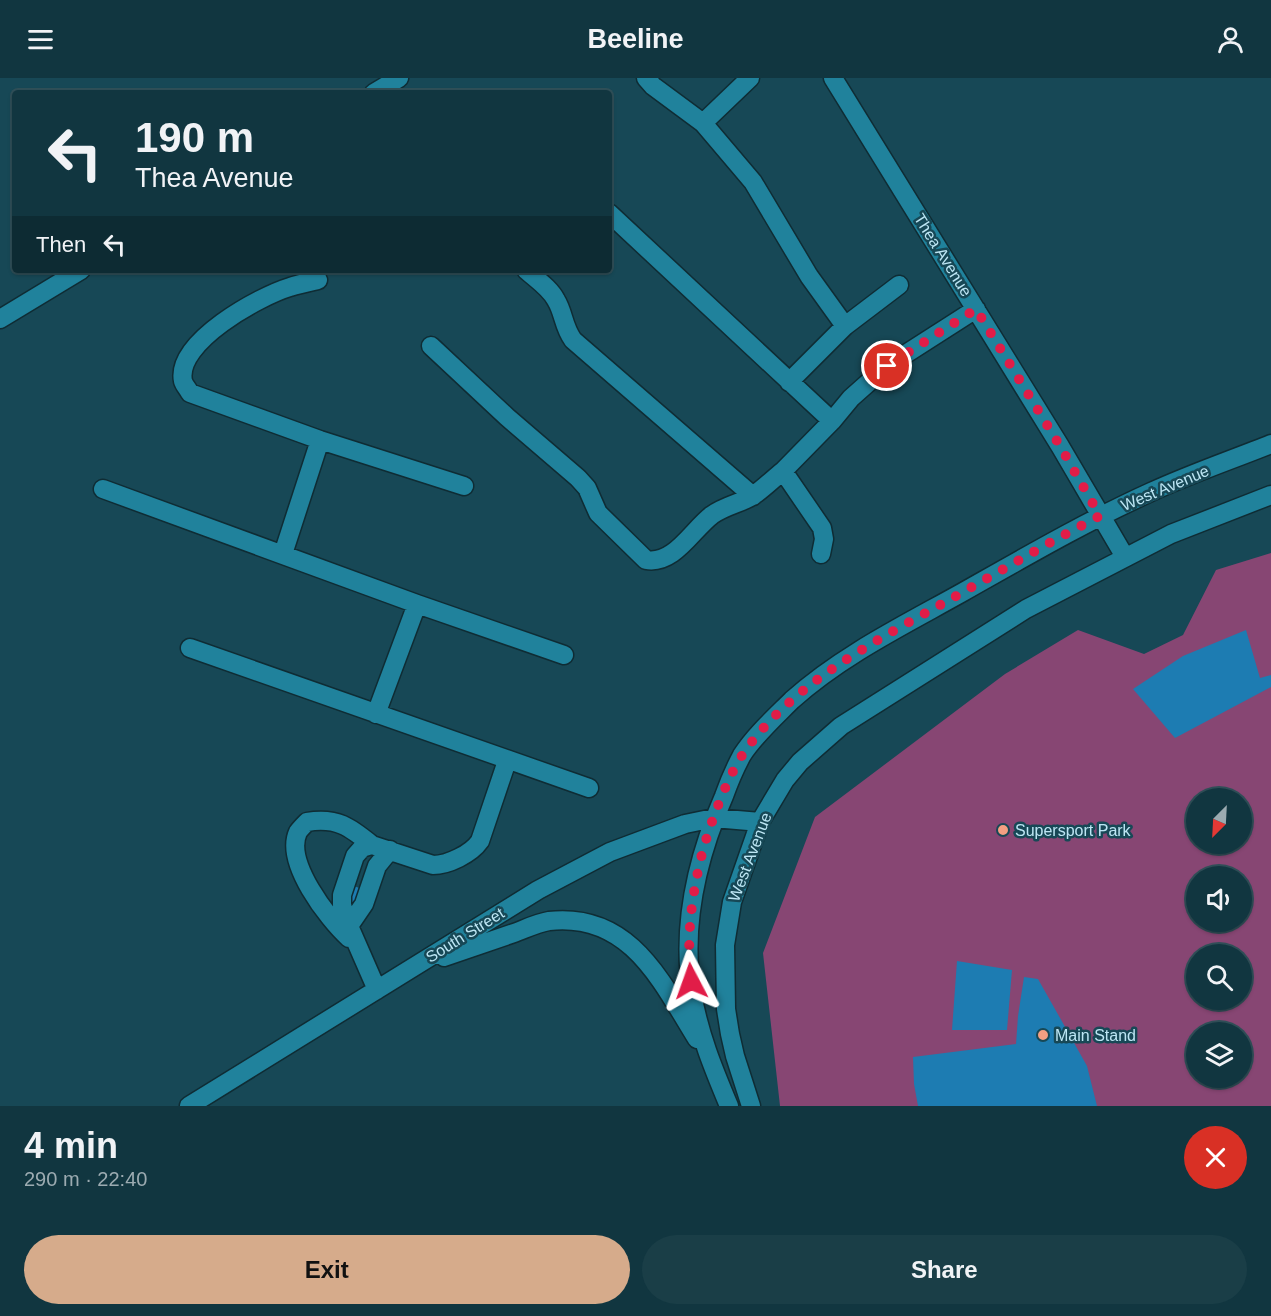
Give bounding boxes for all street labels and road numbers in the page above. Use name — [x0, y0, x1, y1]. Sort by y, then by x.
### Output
street label: Thea Avenue — [911, 211, 975, 299]
street label: West Avenue — [1119, 462, 1212, 514]
street label: West Avenue — [725, 810, 775, 904]
street label: South Street — [423, 904, 508, 966]

